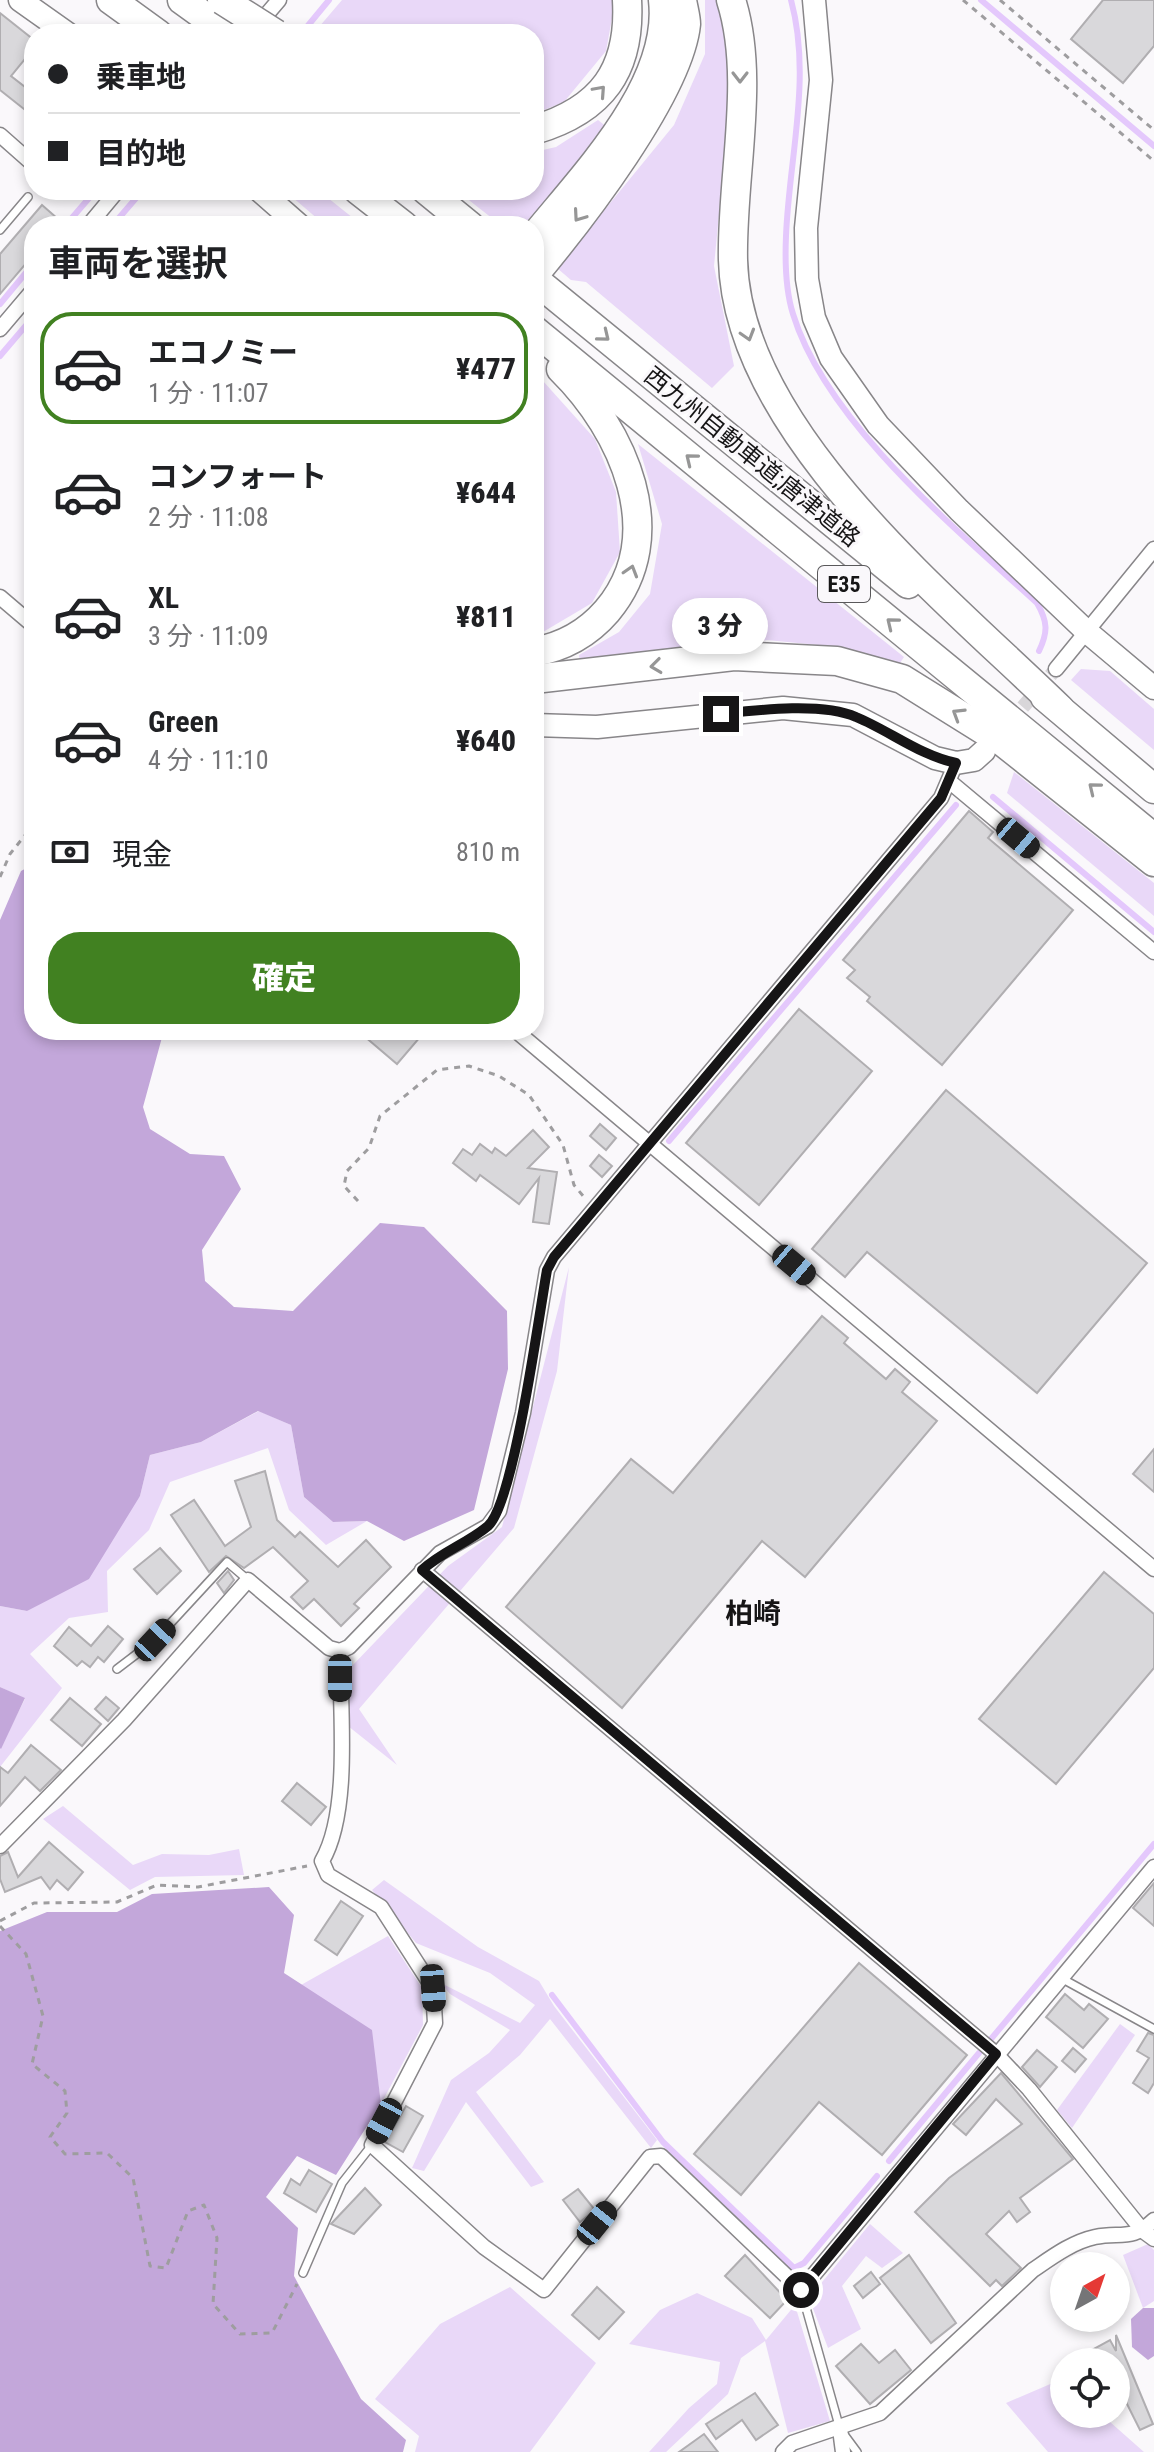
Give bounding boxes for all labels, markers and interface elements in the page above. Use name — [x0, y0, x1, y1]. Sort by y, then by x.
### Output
text: 乗車地 — [96, 59, 186, 94]
one-way arrow — [731, 71, 749, 84]
one-way arrow — [590, 86, 604, 101]
text: 目的地 — [96, 136, 186, 171]
one-way arrow — [574, 208, 589, 222]
text: 車両を選択 — [48, 243, 228, 285]
one-way arrow — [595, 326, 609, 341]
one-way arrow — [739, 328, 755, 342]
icon: car — [52, 332, 124, 404]
text: エコノミー — [148, 335, 298, 370]
text: ¥477 — [456, 351, 516, 386]
street label: 西九州自動車道;唐津道路 — [639, 362, 865, 552]
text: 1 分 · 11:07 — [148, 378, 268, 408]
one-way arrow — [686, 454, 700, 469]
icon: car — [52, 456, 124, 528]
text: コンフォート — [148, 459, 327, 494]
text: ¥644 — [456, 475, 516, 510]
text: 2 分 · 11:08 — [148, 502, 268, 532]
one-way arrow — [621, 564, 637, 578]
road number: E35 — [818, 566, 870, 602]
icon: car — [52, 580, 124, 652]
text: XL — [148, 580, 179, 615]
callout: 3 分 — [673, 598, 769, 654]
text: ¥811 — [456, 599, 516, 634]
text: 3 分 — [697, 611, 743, 641]
one-way arrow — [887, 619, 902, 633]
text: 3 分 · 11:09 — [148, 621, 268, 651]
one-way arrow — [649, 657, 662, 674]
route end — [703, 696, 739, 732]
icon: car — [52, 704, 124, 776]
text: Green — [148, 704, 219, 739]
one-way arrow — [952, 708, 967, 723]
text: ¥640 — [456, 723, 516, 758]
text: 4 分 · 11:10 — [148, 745, 268, 775]
one-way arrow — [1089, 783, 1103, 798]
car — [992, 813, 1044, 863]
icon: cash — [48, 830, 92, 874]
text: 現金 — [112, 837, 172, 872]
text: 810 m — [456, 837, 520, 867]
button: 確定 — [48, 932, 520, 1024]
car — [768, 1240, 820, 1290]
district label: 柏崎 — [725, 1597, 781, 1630]
car — [130, 1614, 180, 1666]
car — [328, 1654, 352, 1702]
car — [419, 1963, 447, 2013]
car — [362, 2094, 406, 2148]
car — [573, 2197, 621, 2249]
north arrow — [1050, 2252, 1130, 2332]
map controls — [1050, 2252, 1130, 2428]
route start — [783, 2272, 819, 2308]
button: locate — [1050, 2348, 1130, 2428]

